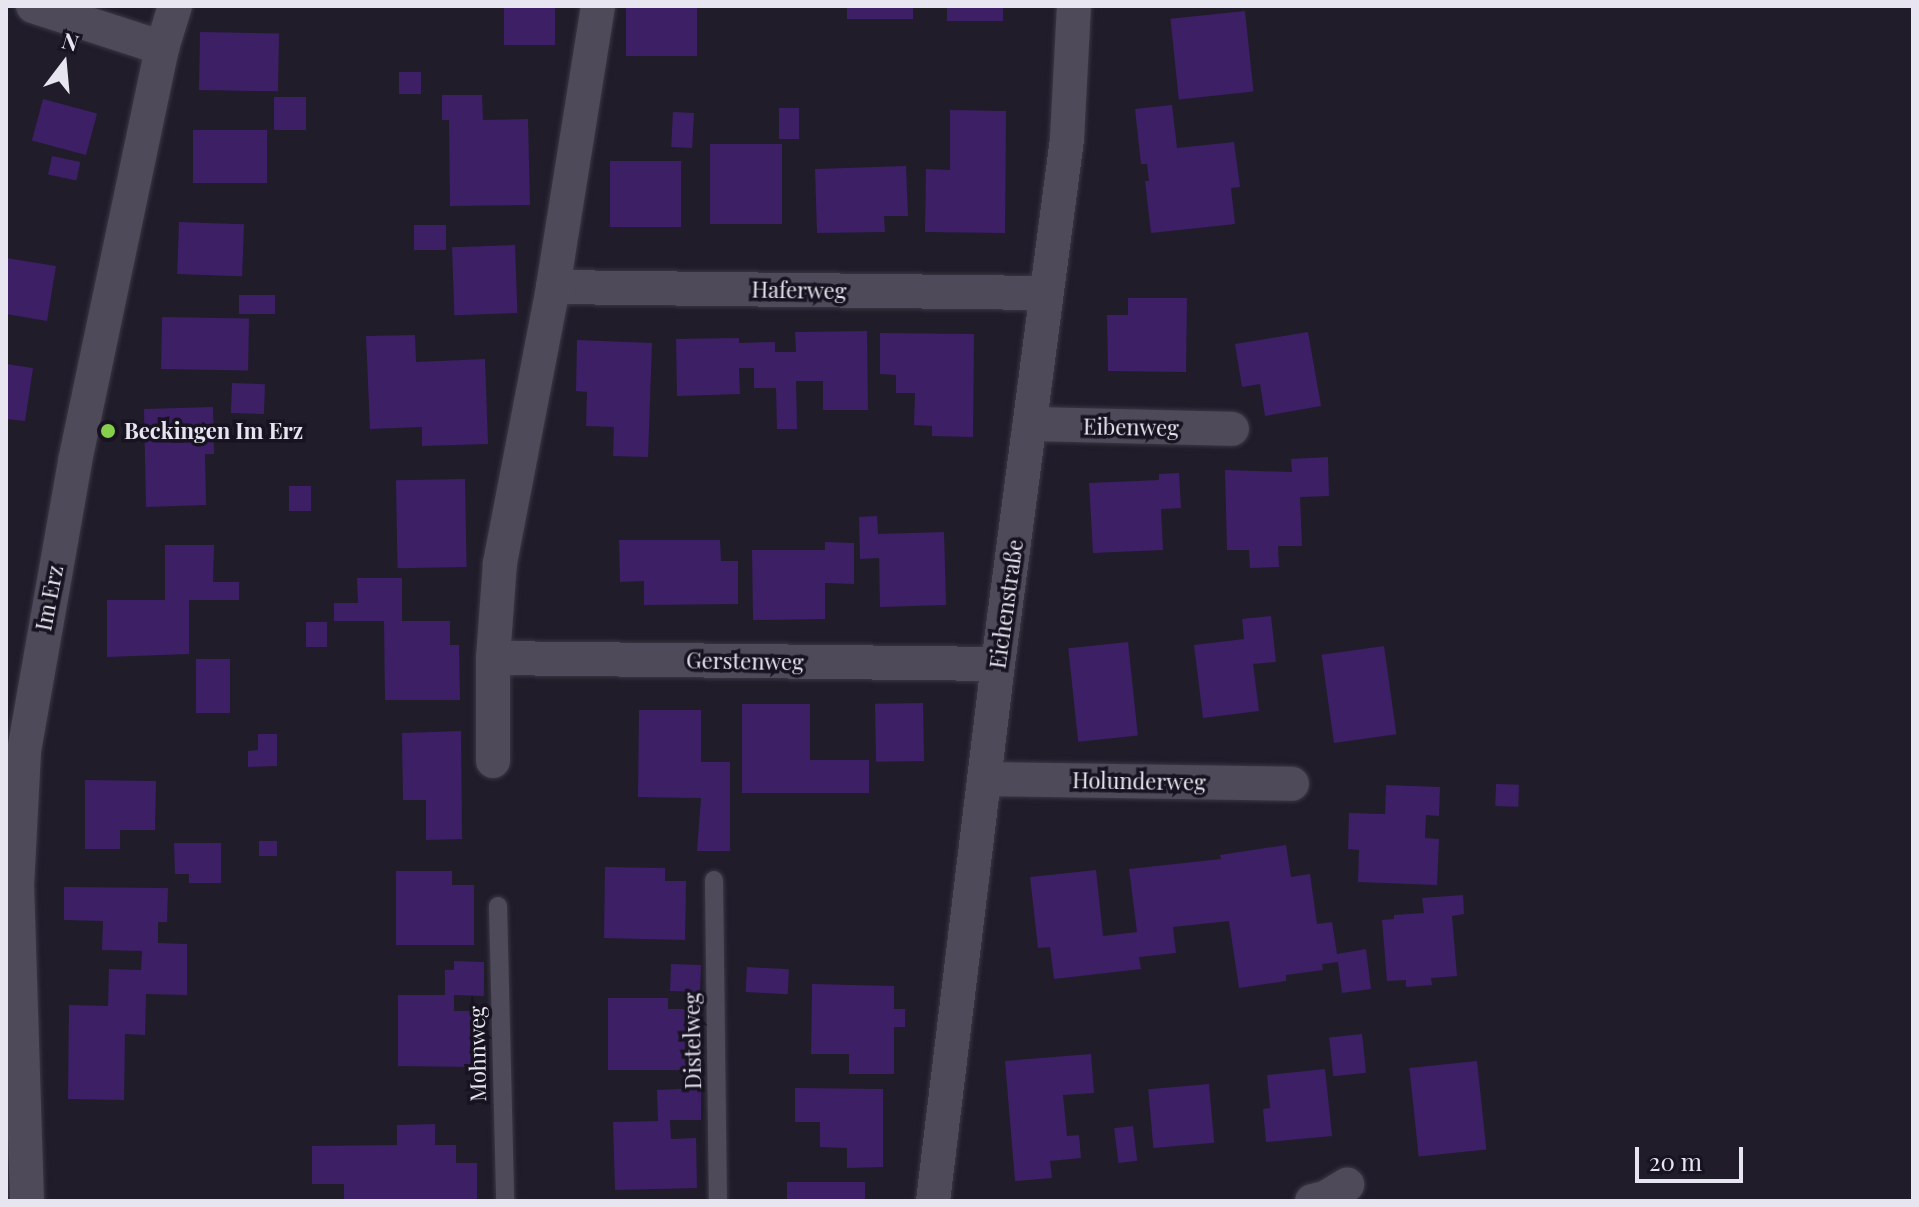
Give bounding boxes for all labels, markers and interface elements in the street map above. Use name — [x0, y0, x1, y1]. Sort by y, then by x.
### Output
north arrow — [24, 24, 104, 104]
text: N — [59, 24, 82, 58]
street label: Haferweg — [751, 276, 847, 304]
street label: Eibenweg — [1083, 413, 1179, 441]
place label: Beckingen Im Erz — [124, 418, 303, 444]
marker: Beckingen Im Erz — [99, 422, 117, 440]
street label: Eichenstraße — [984, 538, 1028, 670]
street label: Im Erz — [30, 563, 68, 633]
street label: Gerstenweg — [686, 647, 804, 675]
street label: Holunderweg — [1072, 767, 1206, 795]
street label: Distelweg — [678, 992, 706, 1090]
street label: Mohnweg — [463, 1006, 491, 1102]
scale bar — [1639, 1131, 1747, 1181]
text: 20 m — [1649, 1145, 1702, 1177]

